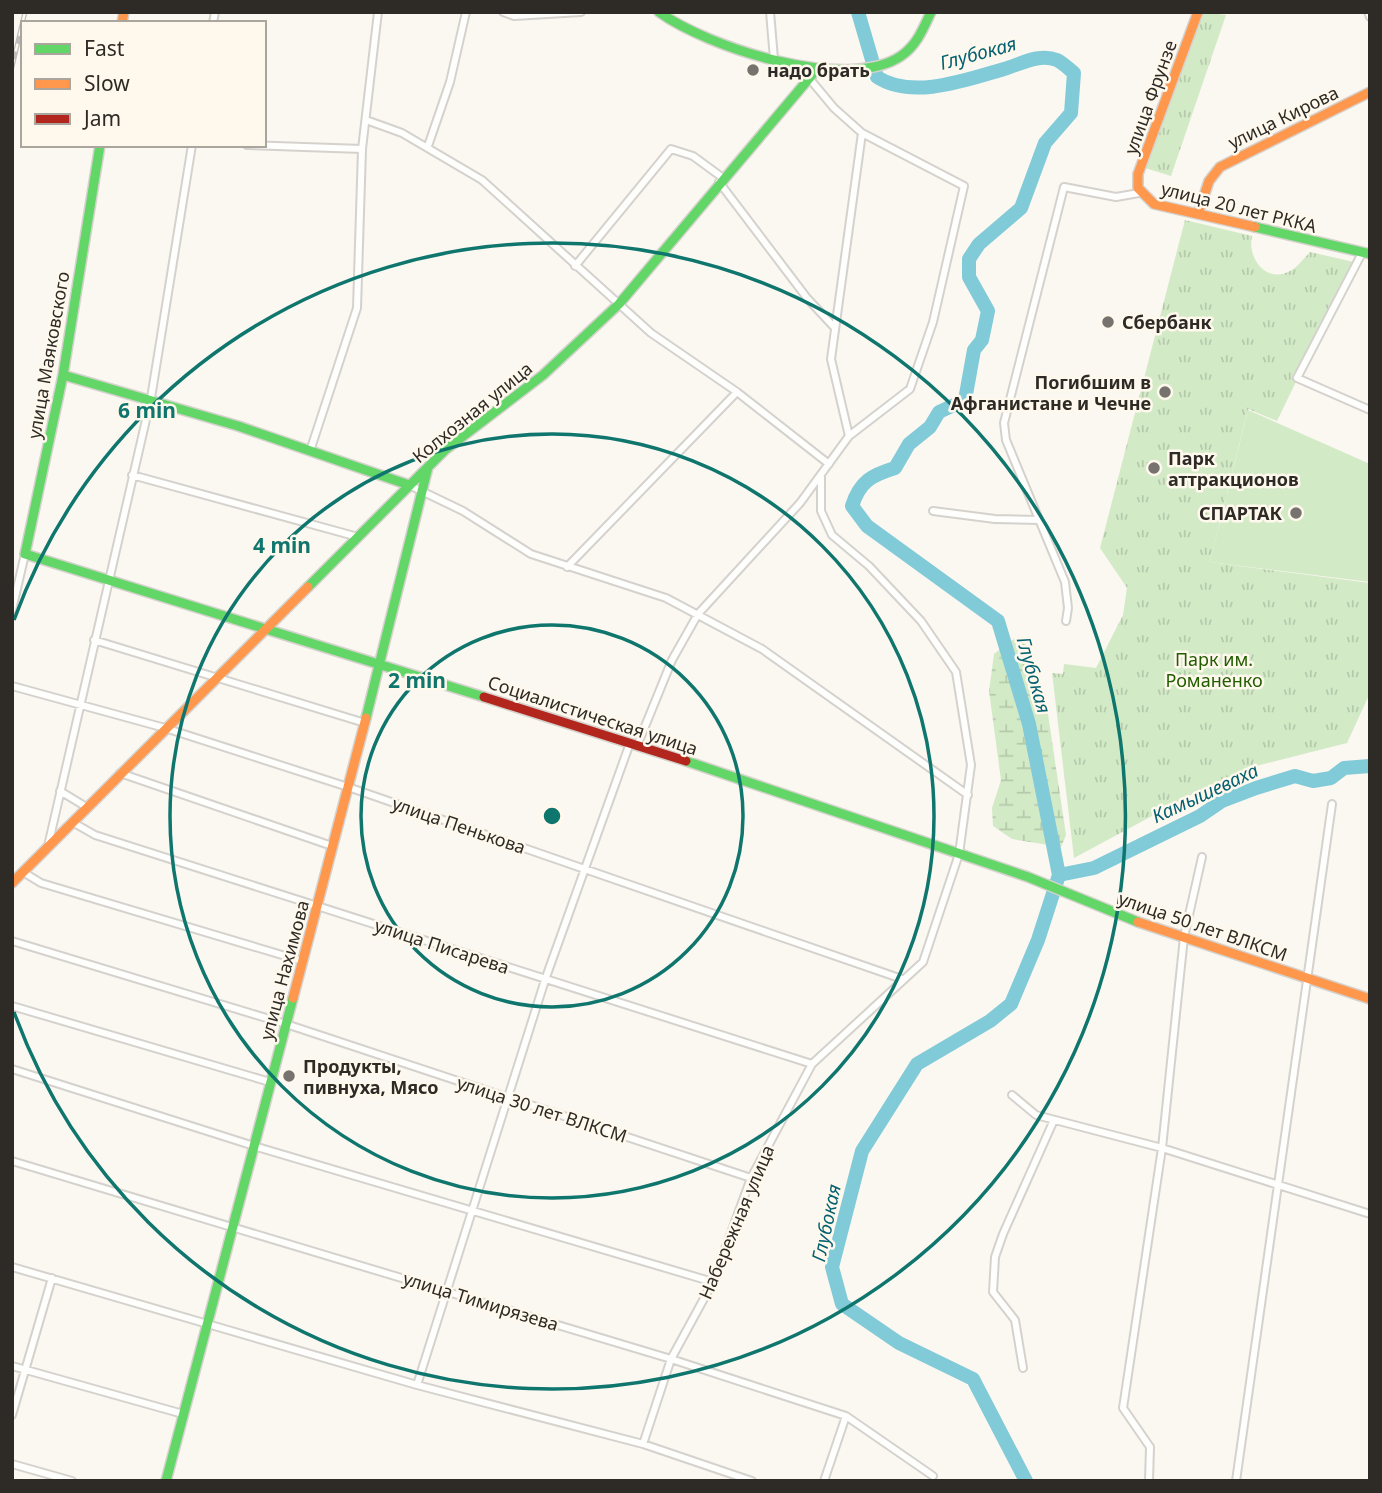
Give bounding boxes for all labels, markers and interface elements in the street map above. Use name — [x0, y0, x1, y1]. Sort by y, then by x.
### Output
legend — [21, 21, 266, 147]
water label: Глубокая — [937, 30, 1020, 76]
text: Fast — [84, 34, 125, 62]
street label: улица Фрунзе — [1118, 37, 1182, 157]
place label: надо брать — [767, 58, 870, 82]
marker: надо брать — [745, 62, 761, 78]
text: Slow — [84, 69, 130, 97]
street label: улица Кирова — [1224, 80, 1342, 154]
text: Jam — [82, 104, 121, 132]
street label: улица 20 лет РККА — [1159, 176, 1320, 238]
street label: улица Маяковского — [21, 269, 75, 441]
place label: Сбербанк — [1122, 310, 1212, 334]
marker: Сбербанк — [1100, 314, 1116, 330]
street label: Колхозная улица — [407, 356, 537, 468]
place label: Погибшим в Афганистане и Чечне — [951, 370, 1151, 415]
marker: Погибшим в Афганистане и Чечне — [1157, 384, 1173, 400]
text: 6 min — [118, 396, 176, 424]
place label: Парк аттракционов — [1168, 446, 1299, 491]
marker: Парк аттракционов — [1146, 460, 1162, 476]
place label: СПАРТАК — [1199, 501, 1283, 525]
marker: СПАРТАК — [1288, 505, 1304, 521]
text: 4 min — [253, 531, 311, 559]
water label: Глубокая — [1011, 634, 1057, 717]
park label: Парк им. Романенко — [1165, 647, 1263, 692]
text: 2 min — [388, 666, 446, 694]
street label: Социалистическая улица — [485, 670, 701, 760]
water label: Камышеваха — [1148, 757, 1263, 829]
street label: улица Пенькова — [389, 791, 529, 859]
centre of rings — [540, 804, 564, 828]
street label: улица 50 лет ВЛКСМ — [1115, 886, 1291, 966]
street label: улица Нахимова — [254, 897, 314, 1043]
street label: улица Писарева — [372, 913, 512, 979]
place label: Продукты, пивнуха, Мясо — [303, 1054, 439, 1099]
marker: Продукты, пивнуха, Мясо — [281, 1068, 297, 1084]
street label: улица 30 лет ВЛКСМ — [454, 1070, 630, 1148]
street label: Набережная улица — [693, 1141, 779, 1303]
water label: Глубокая — [805, 1182, 847, 1264]
street label: улица Тимирязева — [400, 1266, 562, 1336]

